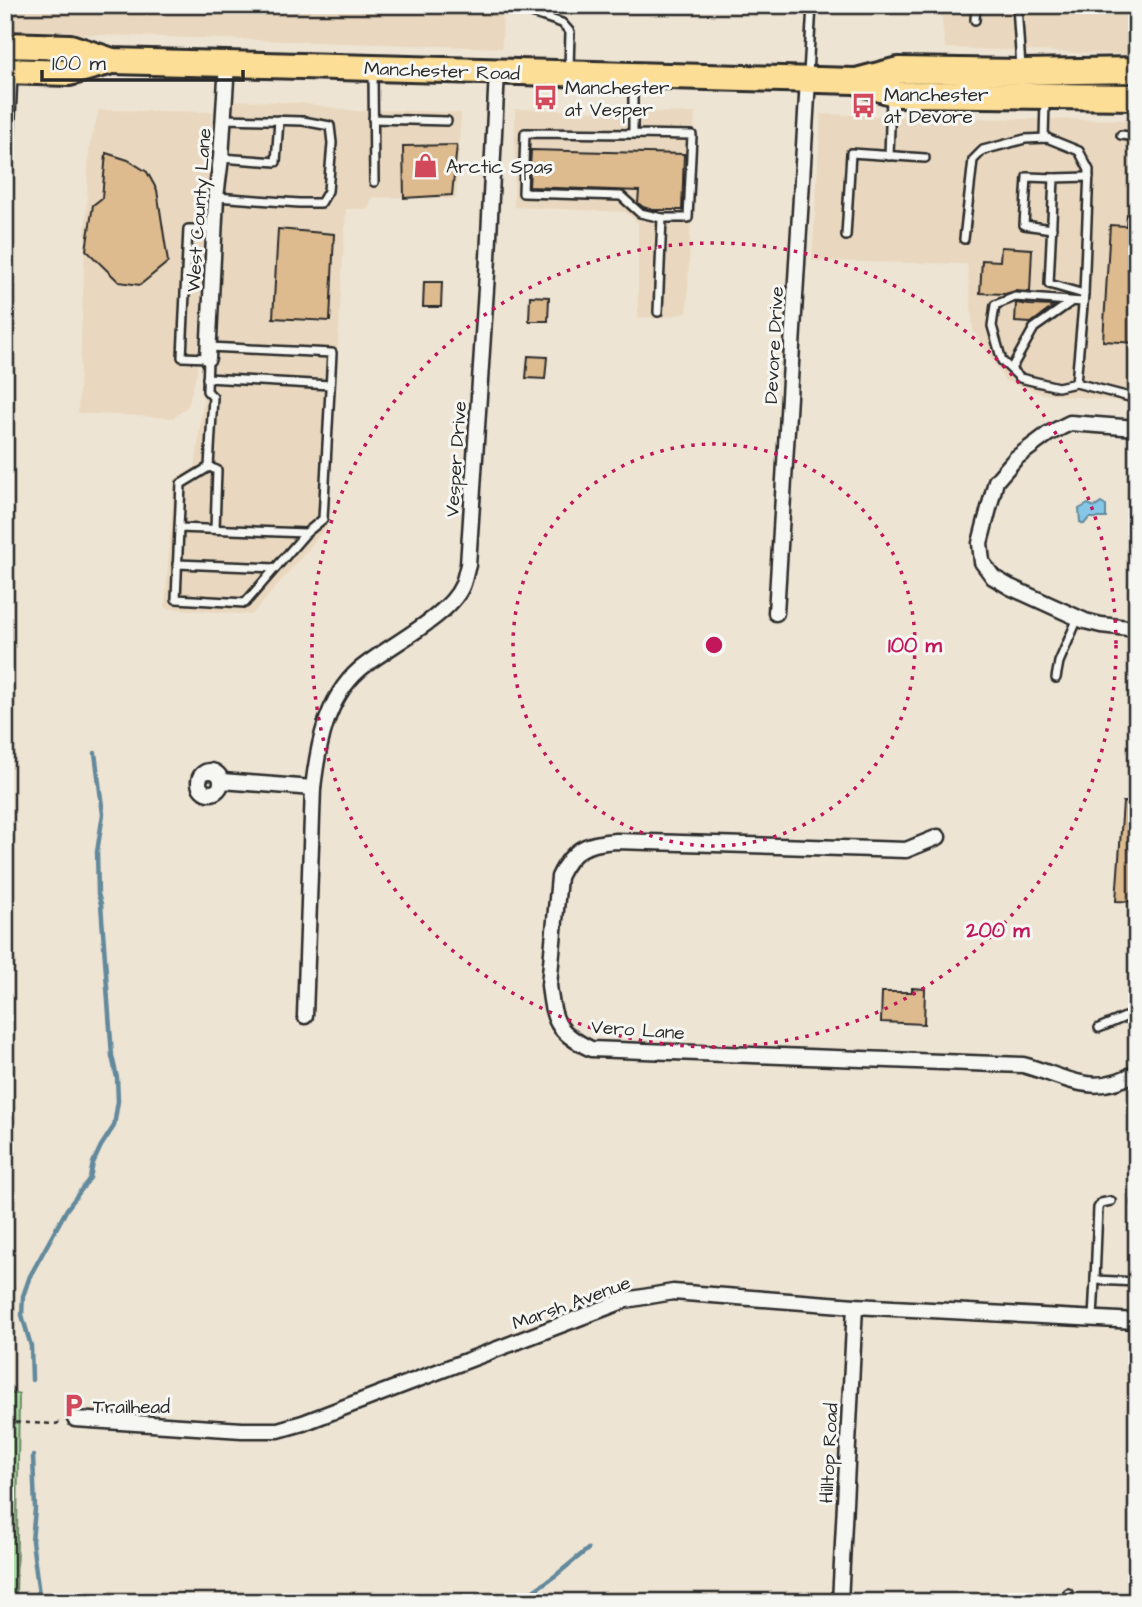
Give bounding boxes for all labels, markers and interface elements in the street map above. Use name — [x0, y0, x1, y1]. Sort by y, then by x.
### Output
scale bar — [42, 38, 243, 82]
text: 100 m — [52, 49, 107, 78]
street label: Manchester Road — [364, 55, 521, 88]
place label: Manchester at Vesper — [565, 75, 670, 124]
place label: Manchester at Devore — [884, 82, 989, 131]
bus stop icon: Manchester at Vesper — [531, 84, 559, 112]
bus stop icon: Manchester at Devore — [850, 91, 878, 119]
street label: West County Lane — [180, 127, 220, 293]
shop icon: Arctic Spas — [412, 152, 440, 180]
place label: Arctic Spas — [446, 154, 553, 181]
street label: Devore Drive — [758, 286, 791, 404]
street label: Vesper Drive — [439, 400, 474, 518]
text: 100 m — [888, 631, 943, 660]
centre of rings — [702, 633, 726, 657]
text: 200 m — [965, 916, 1030, 945]
street label: Vero Lane — [590, 1014, 686, 1047]
street label: Marsh Avenue — [509, 1269, 634, 1337]
parking icon: Trailhead — [59, 1392, 87, 1420]
place label: Trailhead — [93, 1394, 170, 1421]
street label: Hilltop Road — [813, 1402, 846, 1504]

